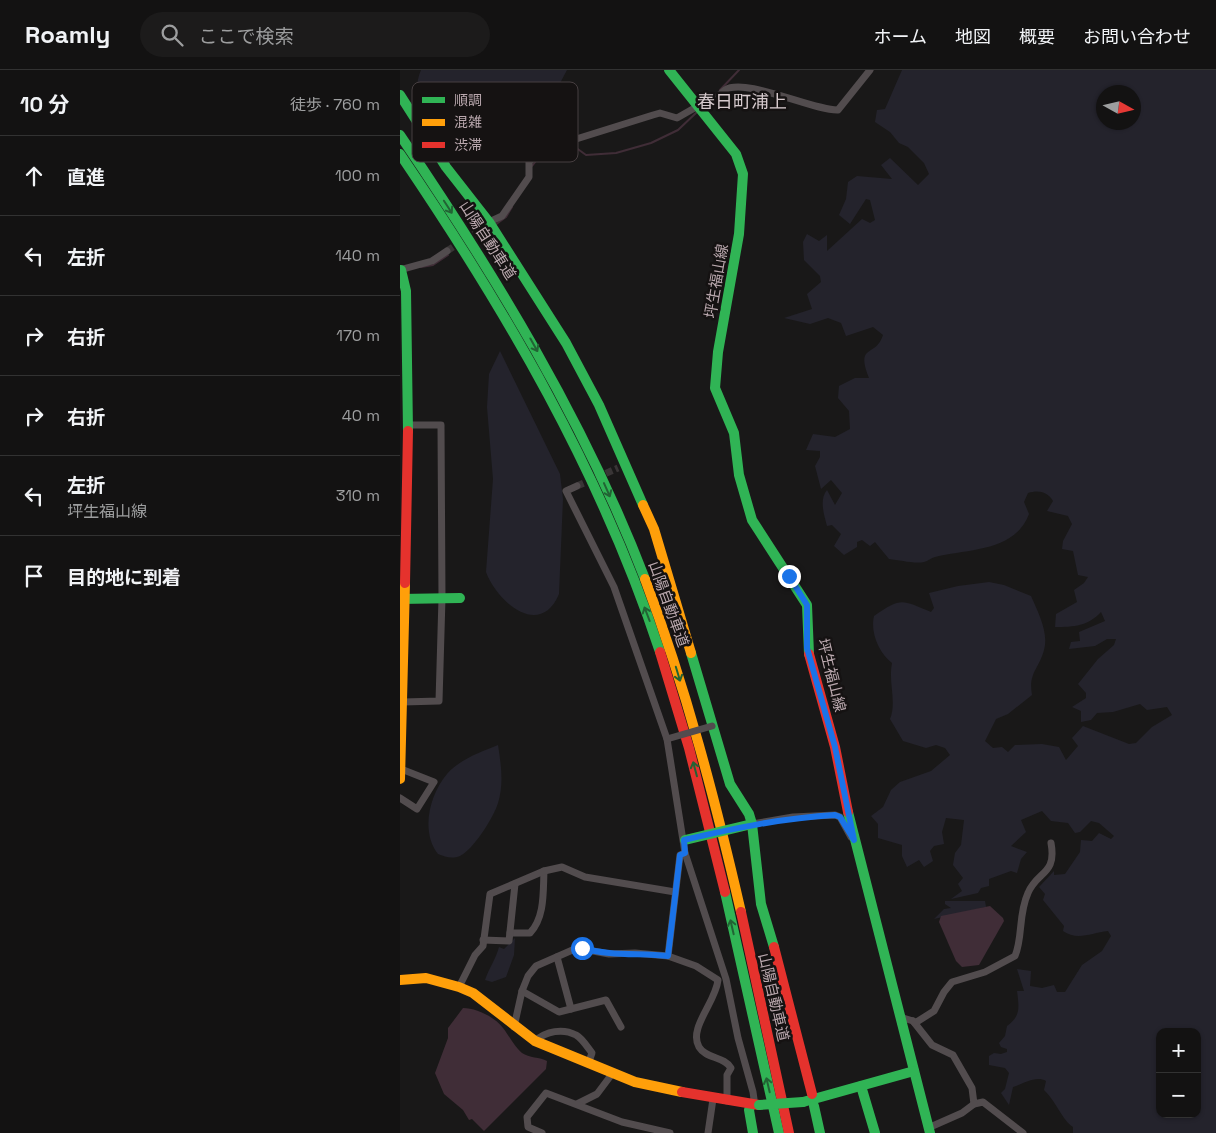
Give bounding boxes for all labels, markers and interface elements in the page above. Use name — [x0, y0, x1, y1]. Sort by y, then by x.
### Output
search box — [140, 12, 490, 57]
text: Roamly — [25, 19, 110, 50]
icon: search — [158, 21, 186, 49]
text: ここで検索 — [198, 24, 293, 49]
text: ホーム — [874, 25, 927, 48]
text: 地図 — [955, 25, 991, 48]
text: 概要 — [1019, 25, 1055, 48]
text: お問い合わせ — [1083, 25, 1191, 48]
legend — [412, 82, 578, 162]
north arrow — [1096, 85, 1141, 130]
district label: 春日町浦上 — [697, 90, 787, 113]
text: 10 分 — [20, 91, 69, 118]
text: 順調 — [454, 91, 482, 109]
text: 徒歩 · 760 m — [290, 94, 380, 115]
text: 混雑 — [454, 113, 482, 131]
text: 渋滞 — [454, 136, 482, 154]
icon: ahead — [20, 162, 48, 190]
text: 直進 — [67, 165, 105, 190]
text: 100 m — [335, 165, 380, 186]
street label: 山陽自動車道 — [456, 197, 520, 283]
one-way arrow — [444, 199, 454, 213]
icon: left — [20, 242, 48, 270]
street label: 坪生福山線 — [700, 242, 732, 320]
text: 左折 — [67, 245, 105, 270]
text: 140 m — [335, 245, 380, 266]
icon: right — [20, 322, 48, 350]
text: 右折 — [67, 325, 105, 350]
text: 170 m — [336, 325, 380, 346]
one-way arrow — [529, 337, 539, 352]
icon: right — [20, 402, 48, 430]
text: 右折 — [67, 405, 105, 430]
text: 40 m — [342, 405, 380, 426]
text: 左折 — [67, 473, 105, 498]
icon: left — [20, 482, 48, 510]
one-way arrow — [603, 482, 613, 497]
text: 310 m — [336, 485, 380, 506]
text: 坪生福山線 — [67, 501, 147, 522]
street label: 山陽自動車道 — [645, 558, 693, 650]
icon: arrive — [20, 562, 48, 590]
text: 目的地に到着 — [67, 565, 181, 590]
route end — [778, 565, 801, 588]
one-way arrow — [642, 606, 651, 622]
street label: 坪生福山線 — [814, 636, 850, 714]
one-way arrow — [674, 666, 683, 681]
one-way arrow — [690, 761, 699, 777]
one-way arrow — [727, 919, 737, 935]
route start — [571, 937, 594, 960]
street label: 山陽自動車道 — [755, 951, 793, 1043]
map controls — [1156, 1028, 1201, 1118]
button: + — [1156, 1028, 1201, 1073]
button: − — [1156, 1073, 1201, 1118]
one-way arrow — [763, 1078, 772, 1094]

